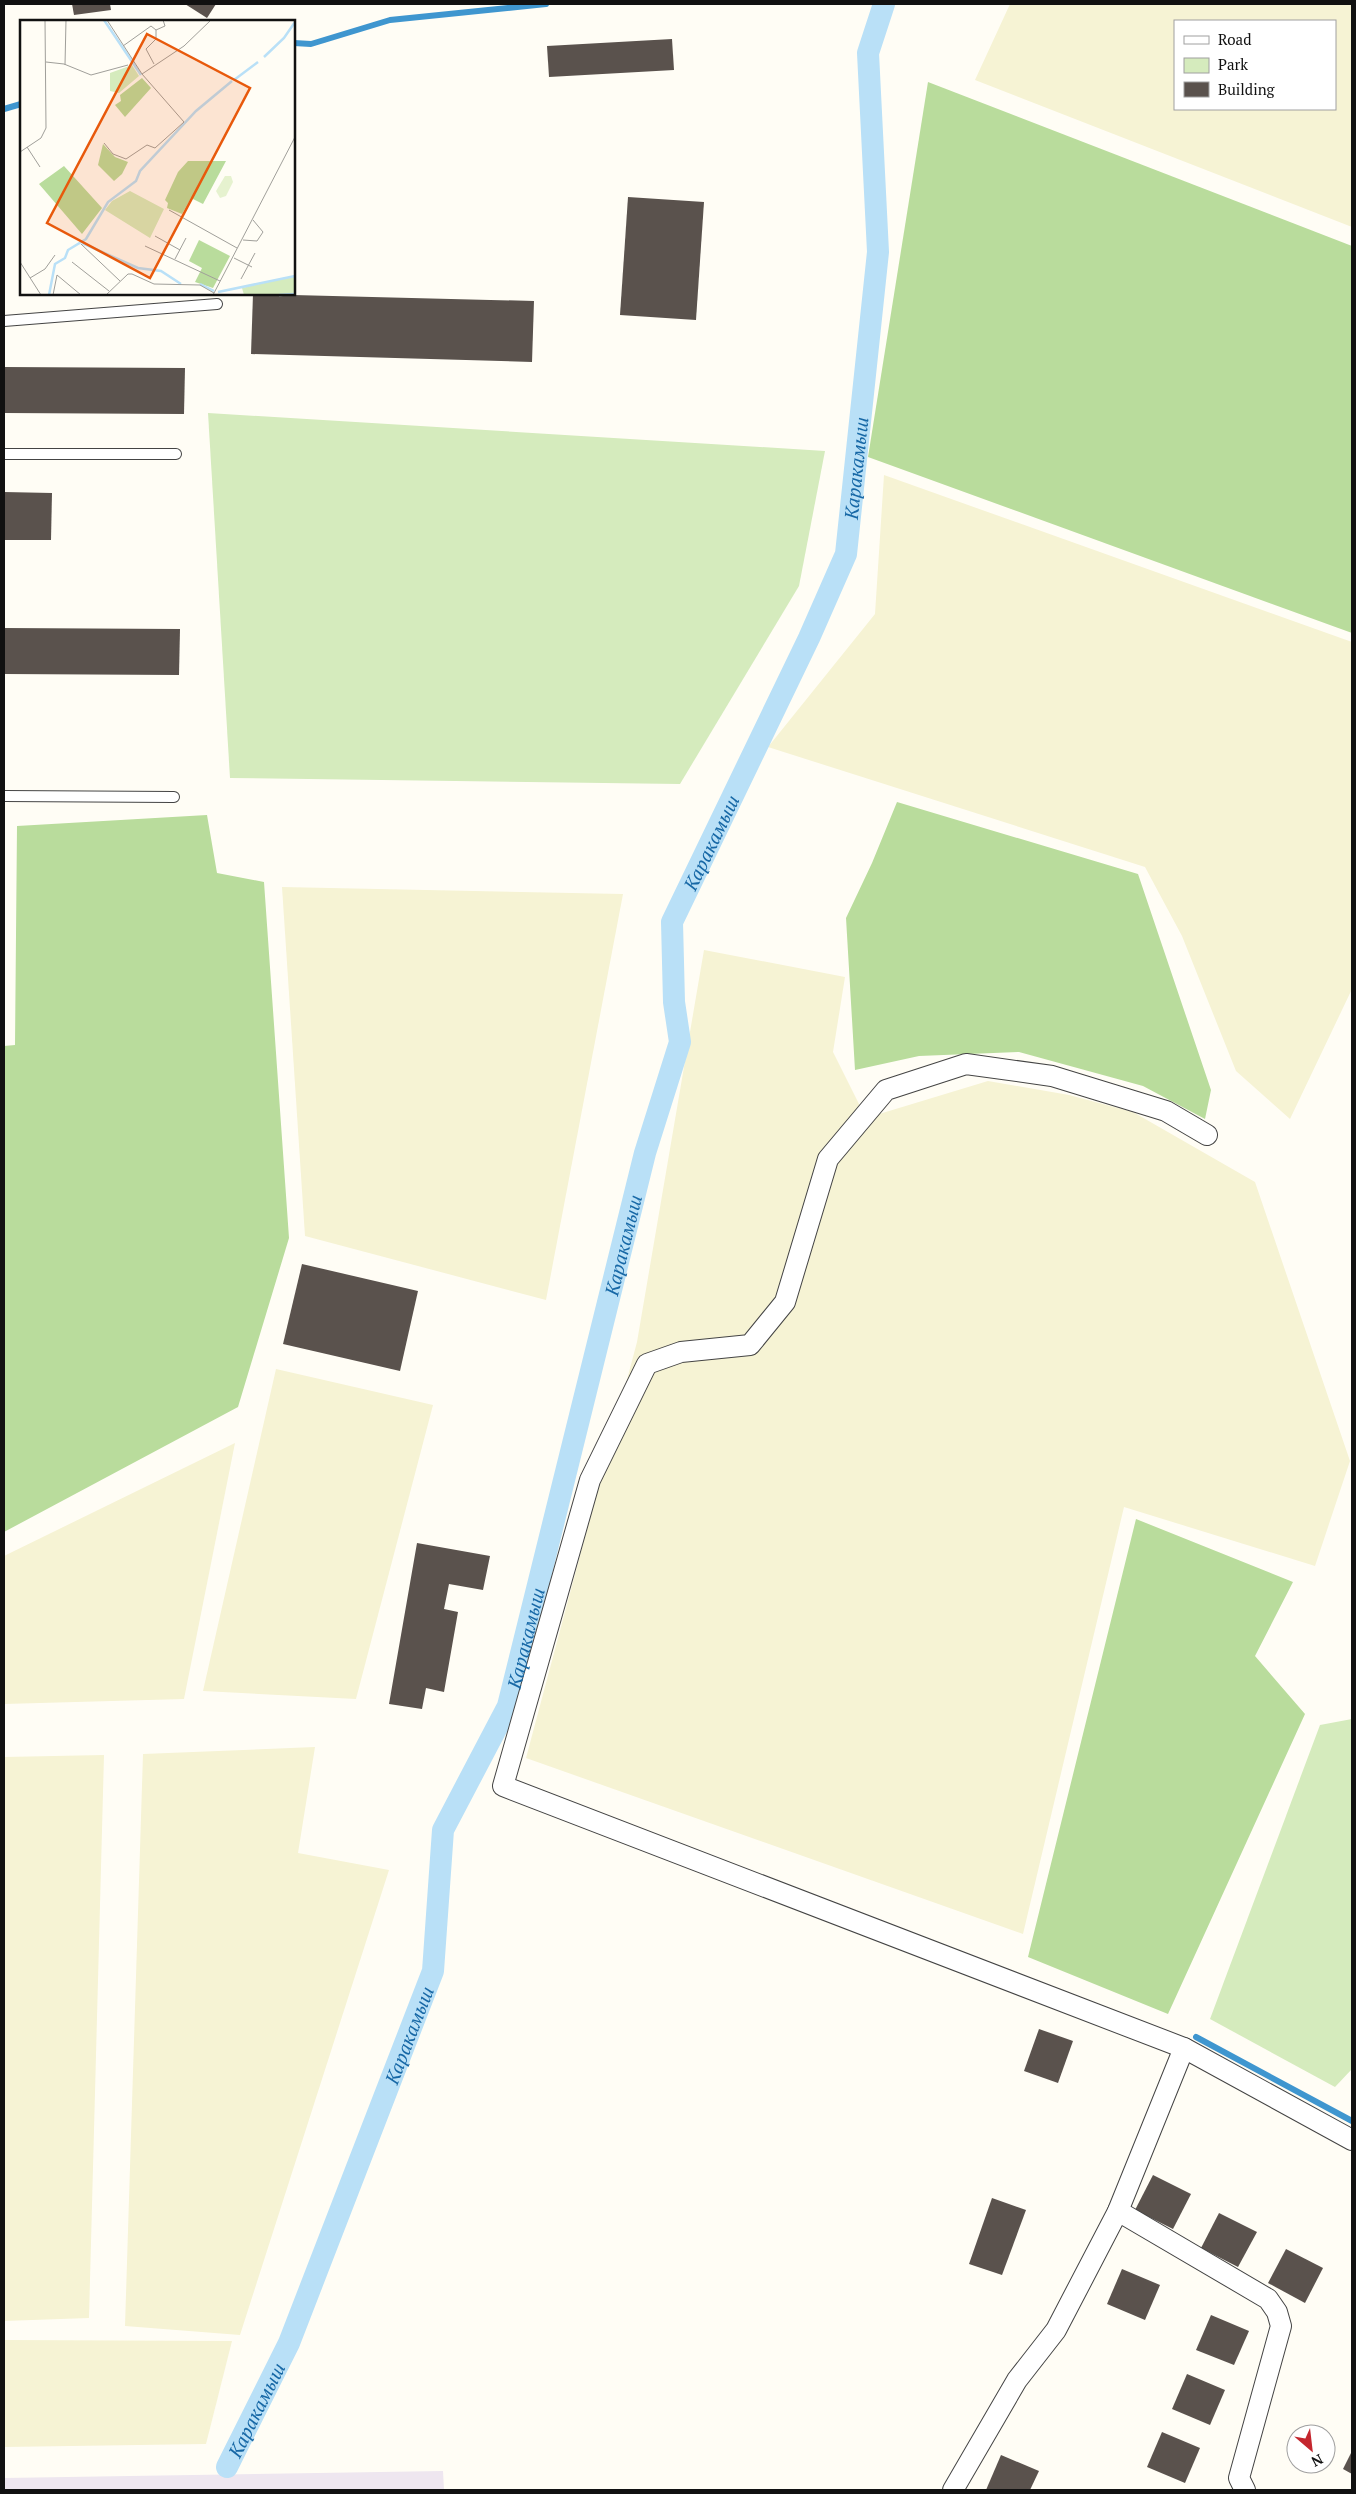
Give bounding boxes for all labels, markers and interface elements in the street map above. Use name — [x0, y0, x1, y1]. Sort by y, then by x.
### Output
inset map — [20, 20, 295, 295]
legend — [1174, 20, 1336, 110]
text: Road — [1218, 29, 1251, 49]
text: Park — [1218, 54, 1248, 74]
text: Building — [1218, 79, 1276, 99]
water label: Каракамыш — [837, 416, 873, 522]
water label: Каракамыш — [676, 791, 744, 895]
water label: Каракамыш — [598, 1192, 647, 1299]
water label: Каракамыш — [500, 1585, 549, 1692]
water label: Каракамыш — [378, 1982, 438, 2088]
water label: Каракамыш — [221, 2358, 290, 2462]
north arrow — [1286, 2424, 1336, 2474]
text: N — [1308, 2450, 1326, 2472]

